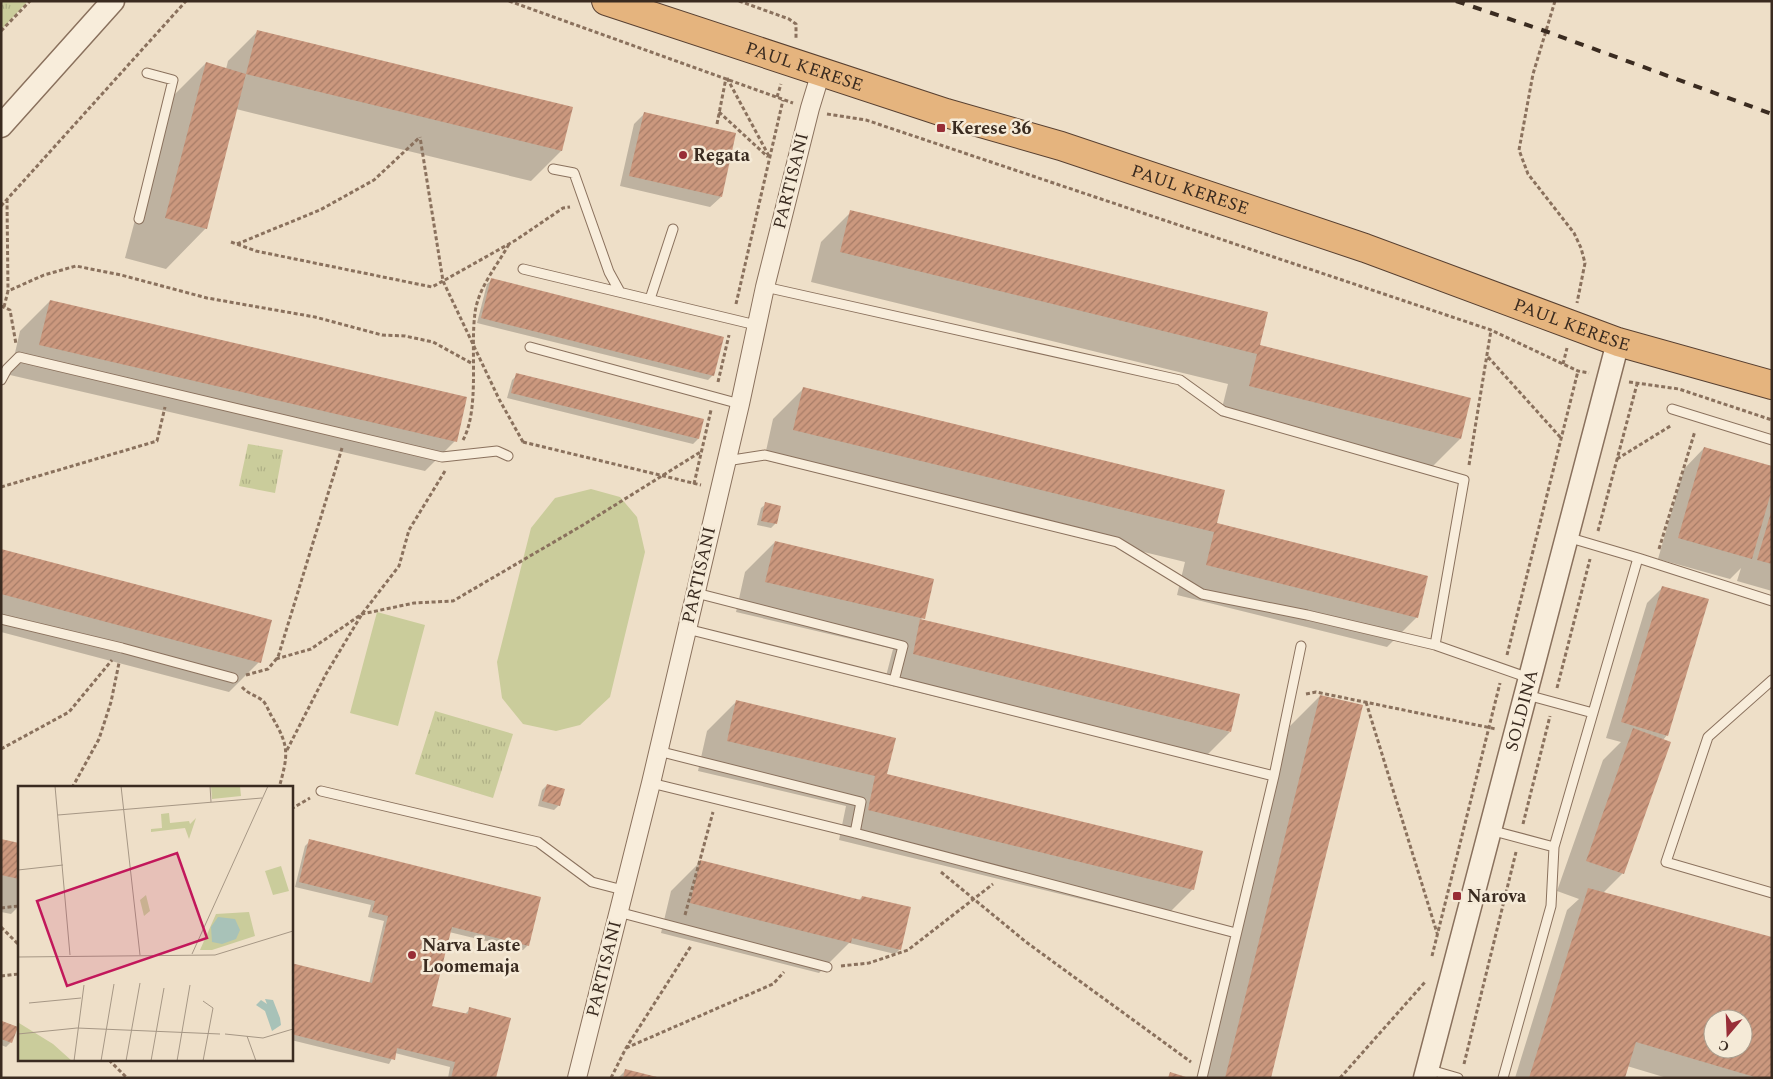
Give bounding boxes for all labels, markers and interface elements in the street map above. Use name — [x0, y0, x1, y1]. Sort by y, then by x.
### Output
street label: PAUL KERESE — [742, 34, 867, 98]
place label: Kerese 36 — [951, 115, 1032, 142]
marker: Kerese 36 — [935, 122, 947, 134]
street label: PARTISANI — [766, 130, 816, 232]
place label: Regata — [693, 142, 751, 169]
marker: Regata — [677, 149, 689, 161]
street label: PAUL KERESE — [1128, 157, 1253, 222]
street label: PAUL KERESE — [1510, 291, 1633, 358]
street label: PARTISANI — [675, 524, 723, 626]
street label: SOLDINA — [1498, 667, 1545, 754]
inset map — [18, 786, 292, 1062]
place label: Narova — [1467, 883, 1527, 910]
marker: Narova — [1451, 890, 1463, 902]
street label: PARTISANI — [579, 918, 629, 1020]
place label: Narva Laste Loomemaja — [422, 932, 520, 980]
marker: Narva Laste Loomemaja — [406, 949, 418, 961]
north arrow — [1703, 1009, 1753, 1059]
text: С — [1716, 1034, 1732, 1057]

